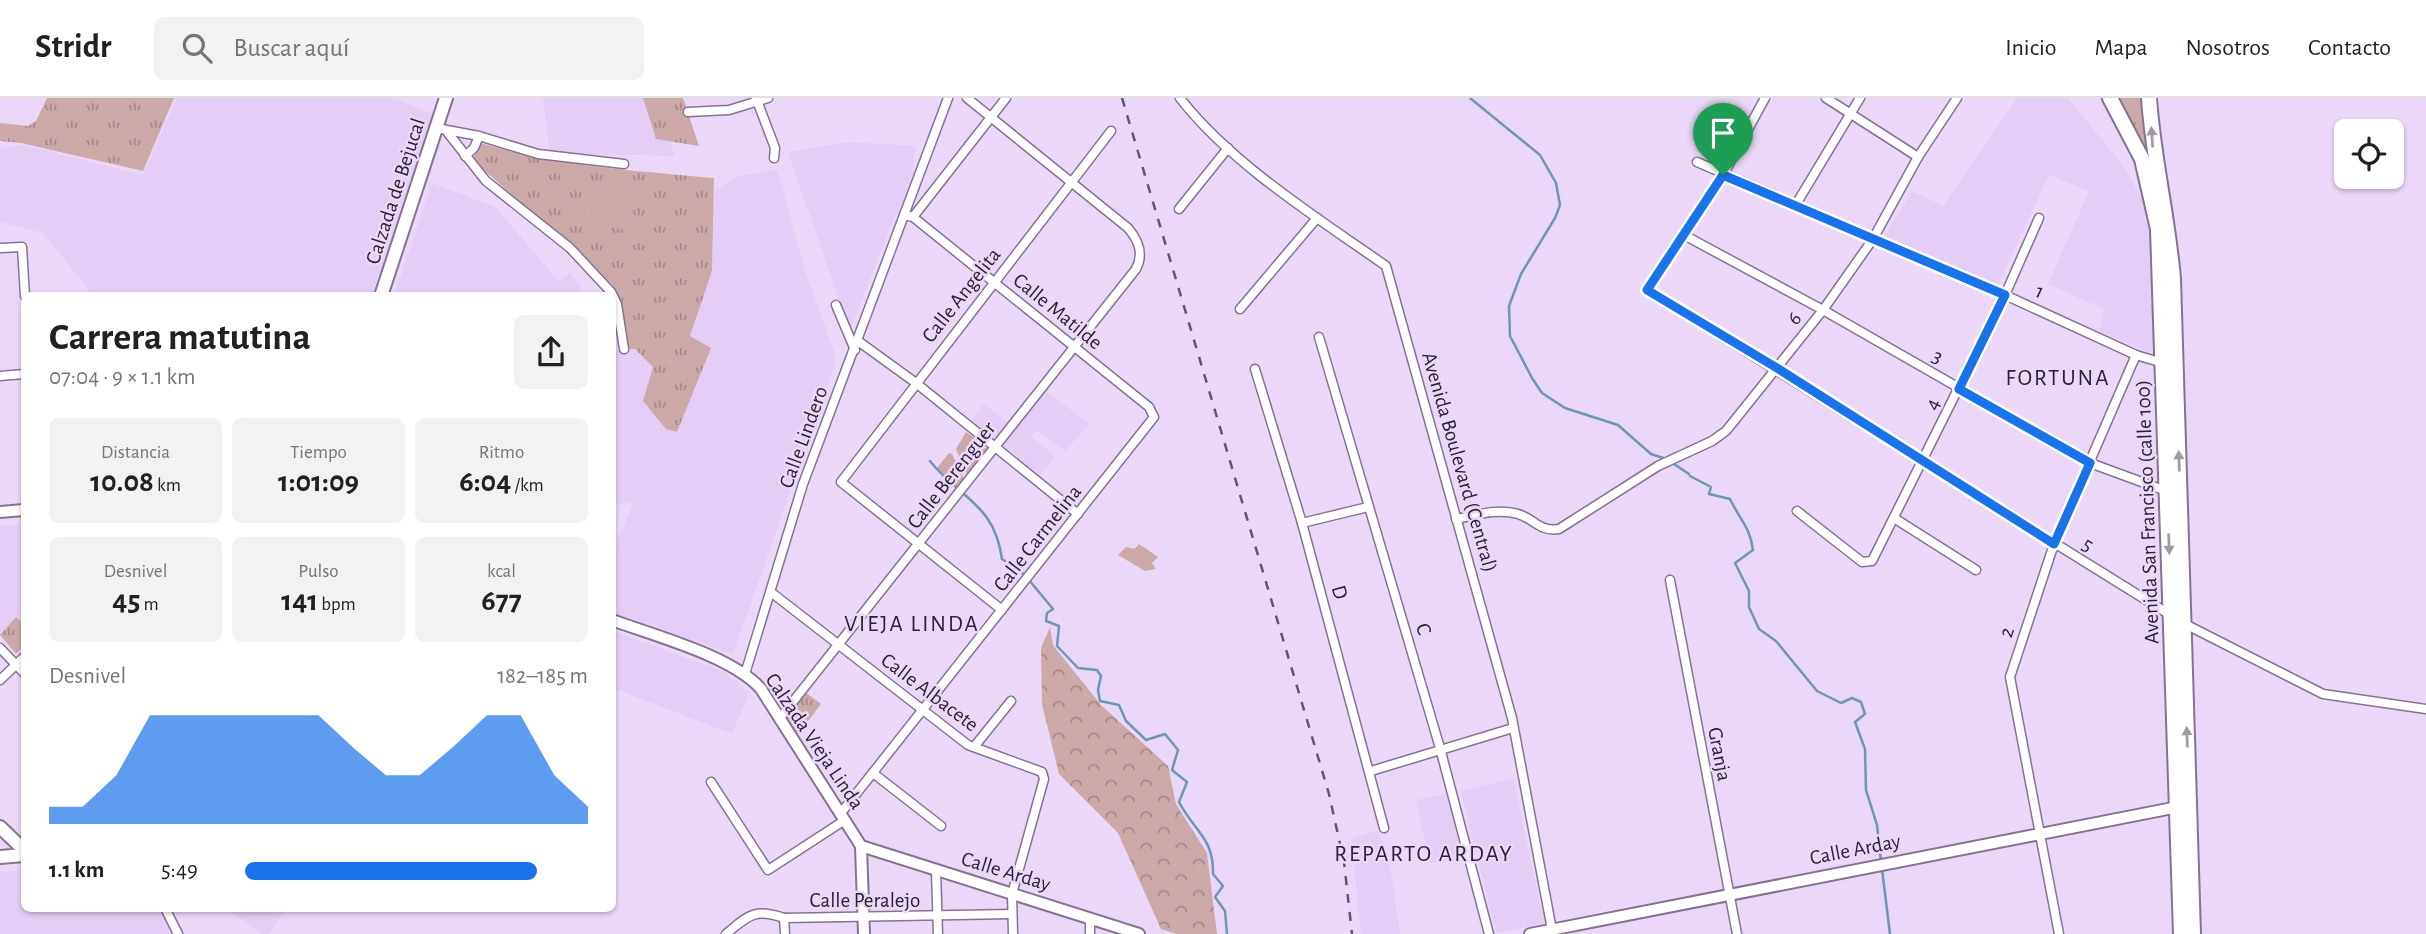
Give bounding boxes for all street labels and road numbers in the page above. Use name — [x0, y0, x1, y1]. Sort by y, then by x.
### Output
street label: Calzada de Bejucal — [362, 116, 429, 267]
street label: Calle Angelita — [918, 244, 1005, 346]
street label: Calle Matilde — [1009, 269, 1106, 353]
street label: 1 — [2032, 280, 2048, 302]
street label: 6 — [1783, 308, 1806, 329]
street label: 3 — [1929, 345, 1947, 368]
street label: Avenida Boulevard (Central) — [1418, 350, 1501, 574]
street label: Avenida San Francisco (calle 100) — [2132, 380, 2163, 644]
street label: Calle Lindero — [775, 384, 832, 491]
street label: 4 — [1921, 395, 1944, 413]
street label: Calle Berenguer — [903, 418, 1000, 533]
street label: Calle Carmelina — [990, 481, 1085, 595]
street label: 5 — [2079, 533, 2097, 556]
street label: D — [1328, 583, 1351, 602]
street label: C — [1412, 621, 1435, 638]
street label: 2 — [1995, 624, 2018, 640]
street label: Calle Albacete — [877, 649, 982, 736]
street label: Calzada Vieja Linda — [761, 670, 868, 813]
street label: Granja — [1704, 725, 1735, 783]
street label: Calle Arday — [1808, 830, 1902, 869]
street label: Calle Arday — [959, 848, 1053, 895]
street label: Calle Peralejo — [810, 890, 920, 911]

